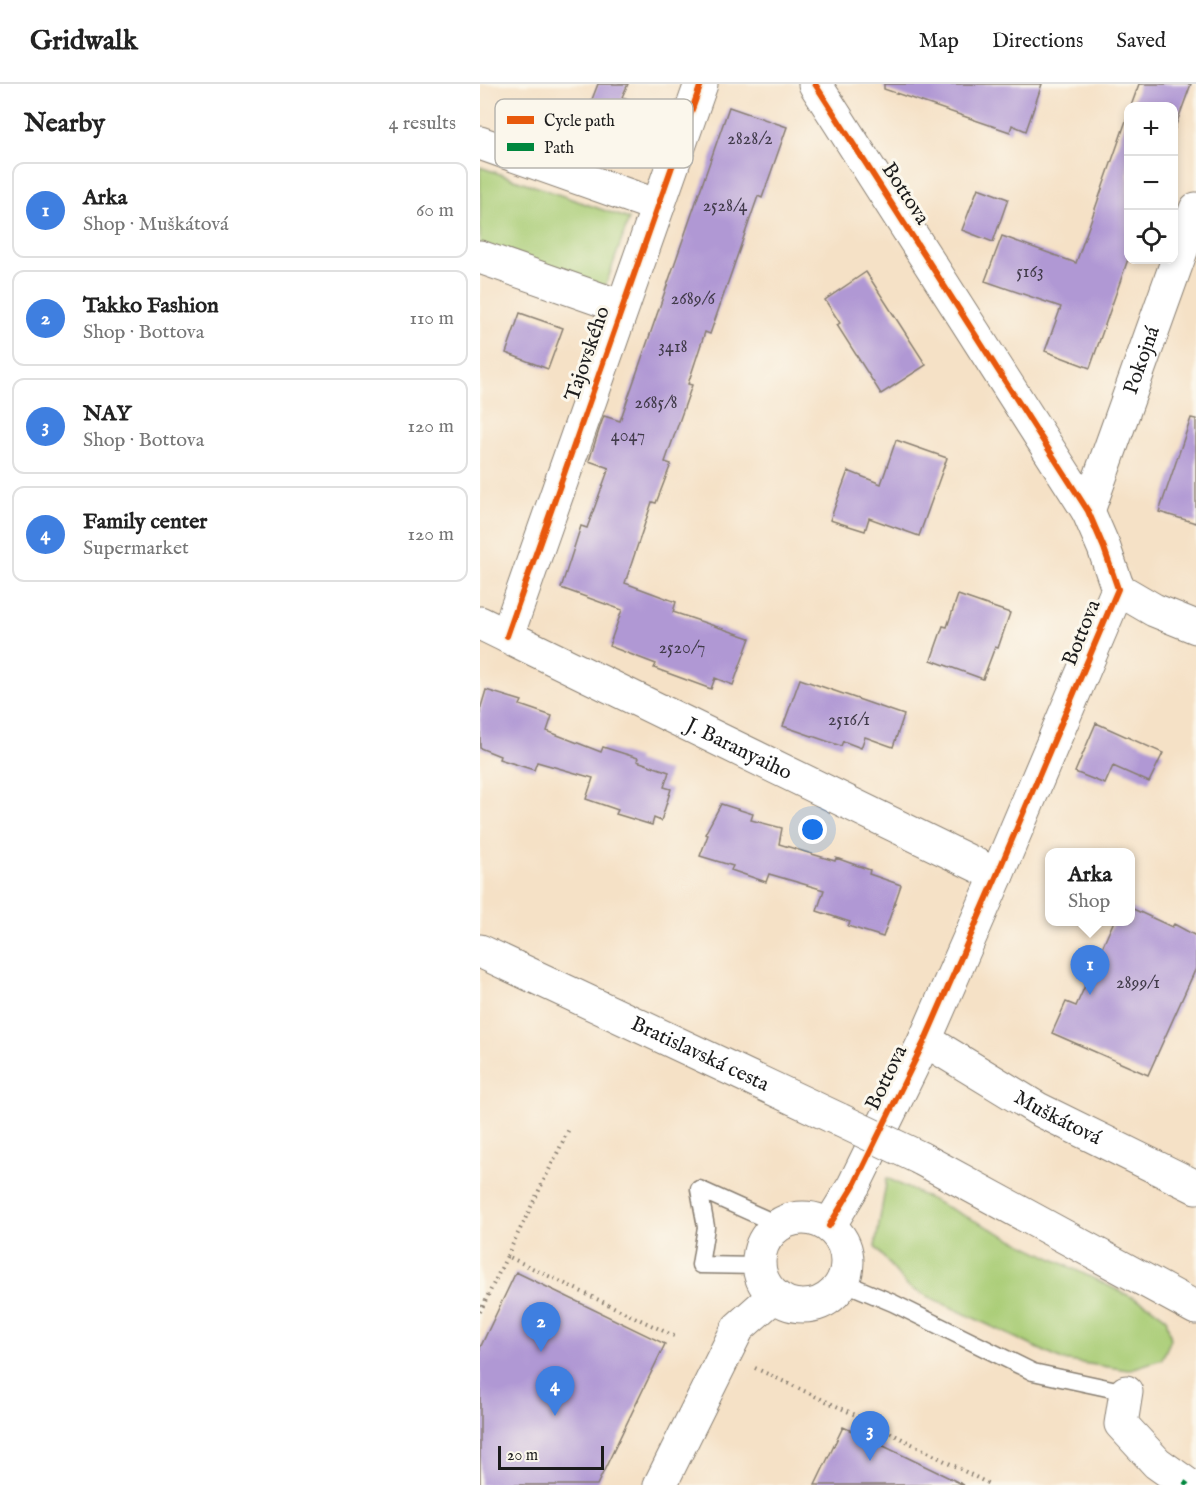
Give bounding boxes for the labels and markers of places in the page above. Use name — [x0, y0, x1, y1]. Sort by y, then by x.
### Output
pin: 1 — [1070, 946, 1110, 995]
pin: 2 — [522, 1302, 560, 1352]
pin: 4 — [536, 1366, 574, 1416]
pin: 3 — [850, 1412, 890, 1461]

